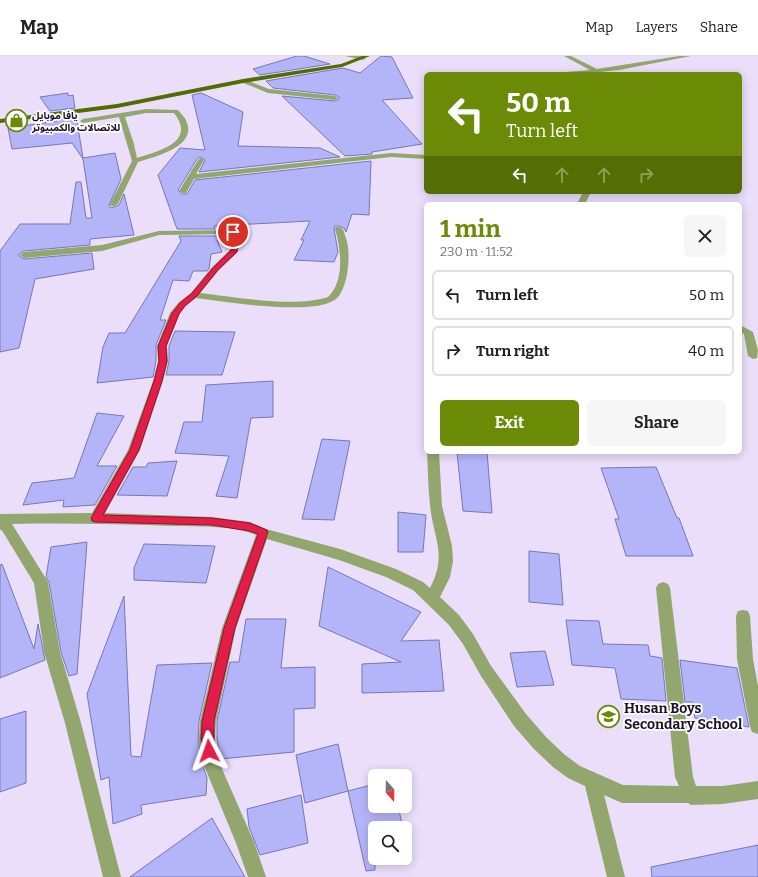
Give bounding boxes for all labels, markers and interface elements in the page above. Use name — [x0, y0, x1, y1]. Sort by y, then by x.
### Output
text: Map — [20, 16, 59, 39]
text: Map — [585, 19, 613, 36]
text: Layers — [635, 19, 678, 36]
text: Share — [700, 19, 738, 36]
text: 50 m — [506, 86, 571, 119]
icon: left — [440, 88, 492, 140]
shop icon: يافا موبايل للاتصالات والكمبيوتر — [4, 108, 30, 134]
place label: يافا موبايل للاتصالات والكمبيوتر — [31, 110, 120, 134]
text: Turn left — [506, 120, 578, 142]
icon: left — [509, 164, 531, 186]
icon: ahead — [551, 164, 573, 186]
icon: ahead — [593, 164, 615, 186]
icon: right — [635, 164, 657, 186]
pin — [216, 215, 250, 249]
text: 1 min — [440, 215, 501, 243]
button: close — [684, 215, 726, 257]
icon: arrive — [222, 221, 244, 243]
text: 230 m · 11:52 — [440, 244, 513, 259]
icon: left — [442, 284, 464, 306]
text: Turn left — [476, 286, 538, 304]
text: 50 m — [689, 286, 724, 304]
icon: right — [442, 340, 464, 362]
text: Turn right — [476, 342, 549, 360]
text: 40 m — [688, 342, 724, 360]
button: Exit — [440, 400, 579, 446]
button: Share — [587, 400, 726, 446]
place label: Husan Boys Secondary School — [624, 700, 743, 733]
school or university icon: Husan Boys Secondary School — [595, 703, 621, 729]
position arrow — [188, 730, 230, 772]
north arrow — [368, 769, 412, 813]
map controls — [368, 769, 412, 865]
button: search — [368, 821, 412, 865]

